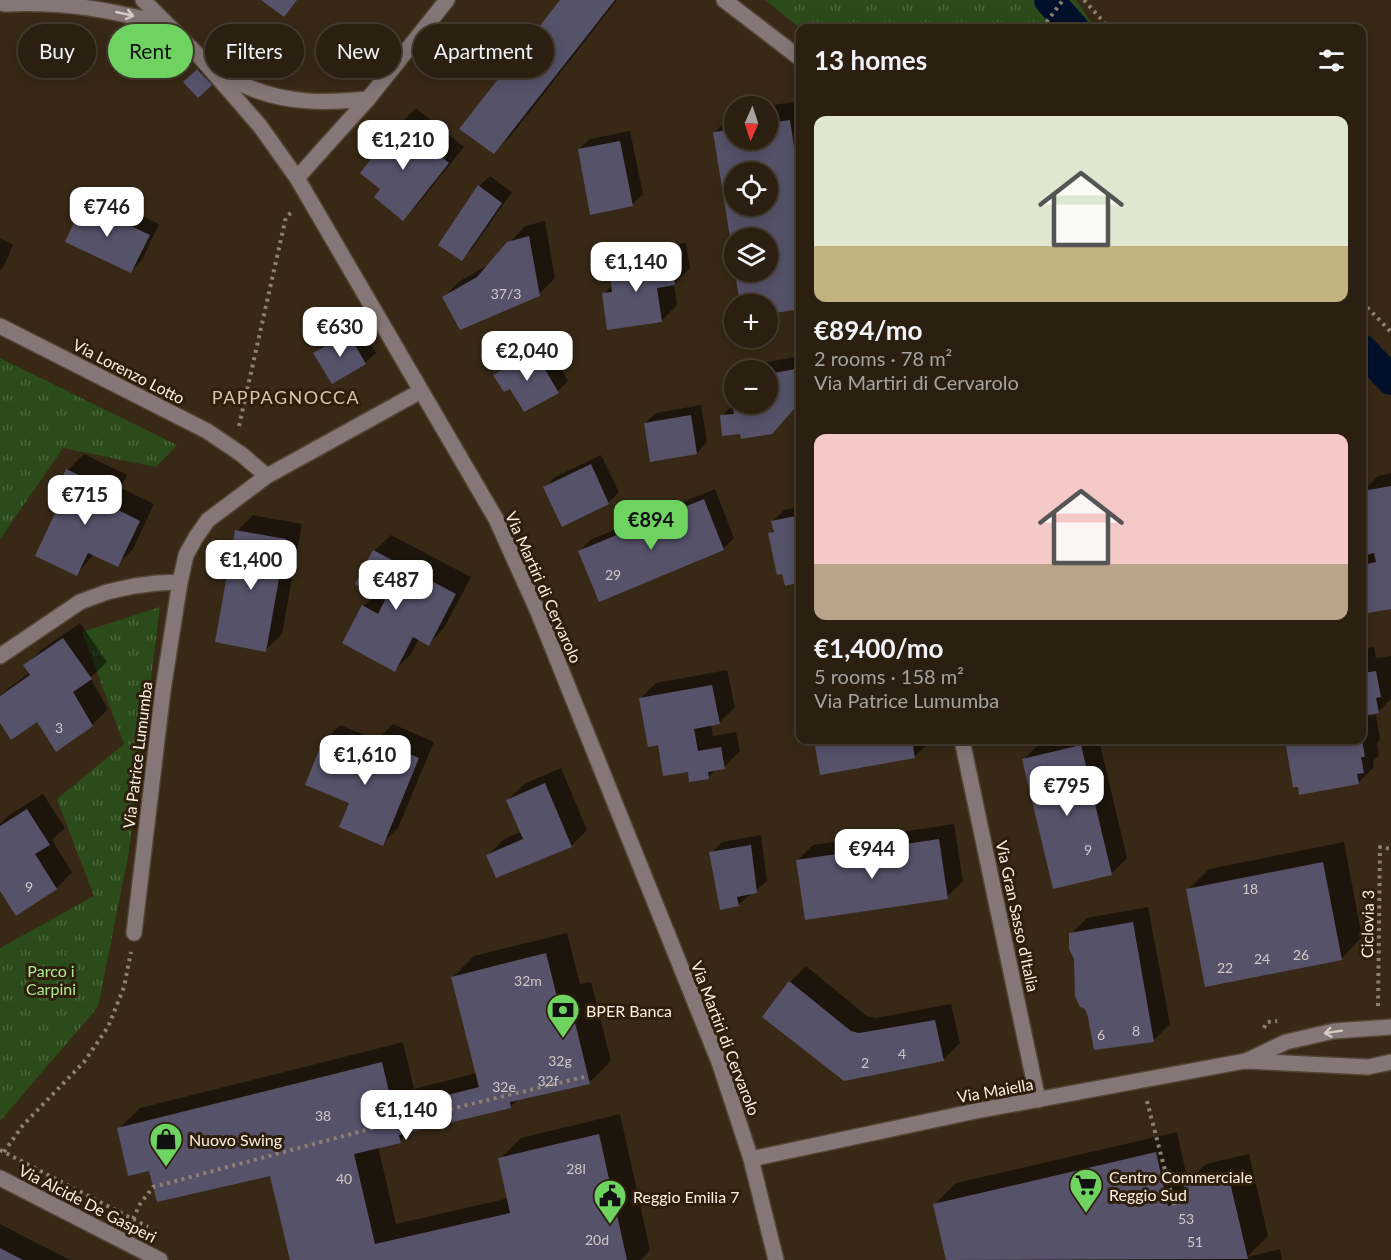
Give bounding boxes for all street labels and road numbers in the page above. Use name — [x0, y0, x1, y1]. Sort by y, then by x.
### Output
street label: Via Lorenzo Lotto — [70, 335, 188, 407]
street label: Via Martiri di Cervarolo — [502, 508, 586, 666]
street label: Via Patrice Lumumba — [119, 680, 155, 830]
street label: Via Gran Sasso d'Italia — [993, 839, 1043, 993]
street label: Ciclovia 3 — [1357, 890, 1377, 958]
street label: Via Martiri di Cervarolo — [688, 958, 764, 1118]
street label: Via Maiella — [955, 1074, 1035, 1106]
street label: Via Alcide De Gasperi — [16, 1160, 160, 1246]

